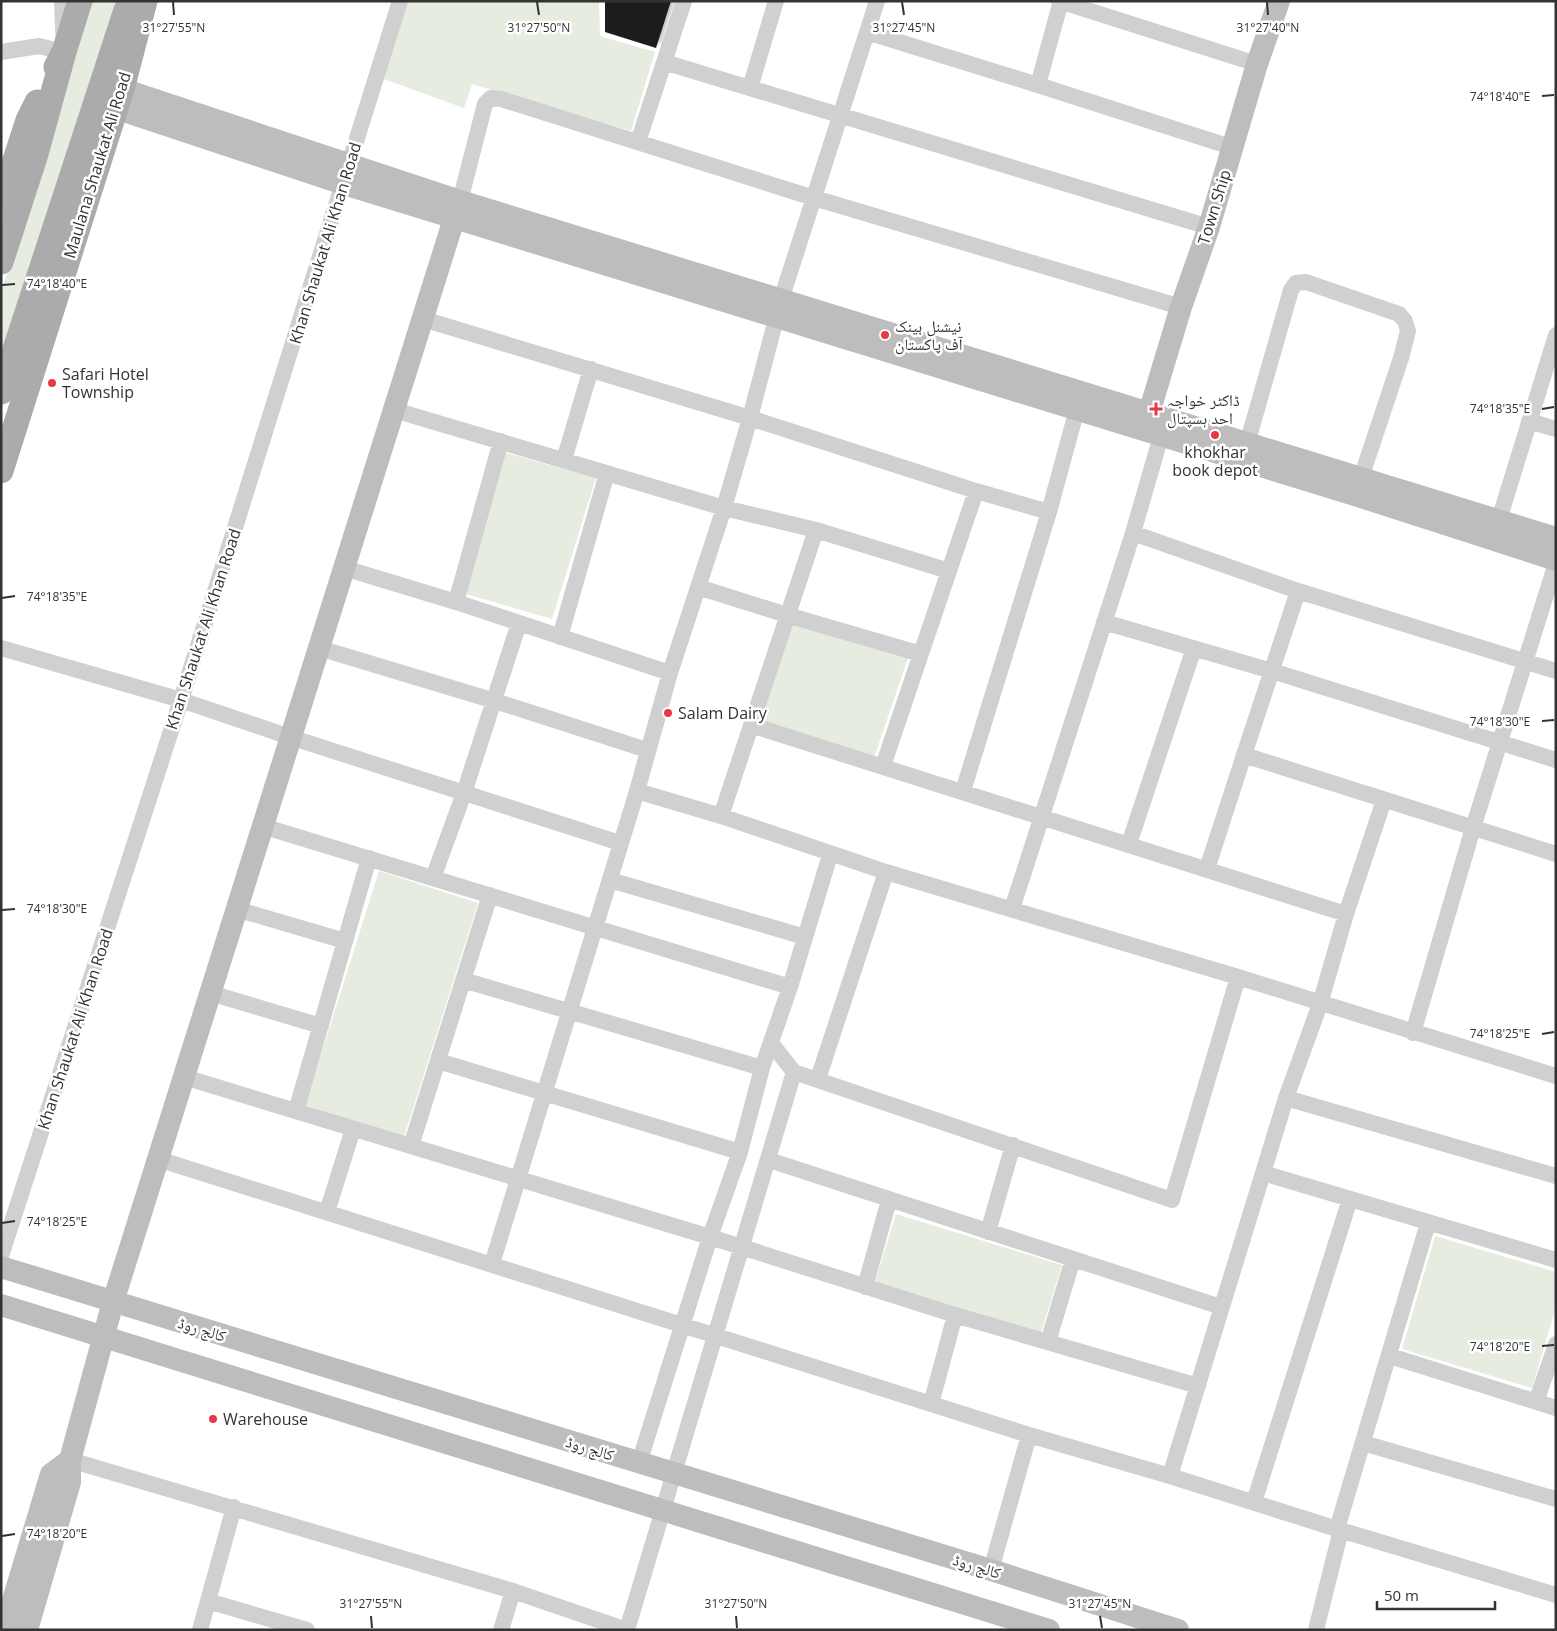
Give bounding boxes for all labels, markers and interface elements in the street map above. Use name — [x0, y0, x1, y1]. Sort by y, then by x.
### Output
text: 31°27'55"N — [143, 19, 205, 36]
text: 31°27'50"N — [508, 19, 570, 36]
text: 31°27'45"N — [873, 19, 935, 36]
text: 31°27'40"N — [1237, 19, 1299, 36]
street label: Maulana Shaukat Ali Road — [58, 69, 136, 261]
text: 74°18'40"E — [1470, 88, 1530, 105]
street label: Khan Shaukat Ali Khan Road — [284, 139, 366, 347]
street label: Town Ship — [1192, 167, 1236, 247]
text: 74°18'40"E — [27, 275, 87, 292]
place label: نیشنل بینک آف پاکستان — [895, 315, 963, 355]
marker: نیشنل بینک آف پاکستان — [879, 329, 891, 341]
place label: Safari Hotel Township — [62, 363, 149, 403]
marker: Safari Hotel Township — [46, 377, 58, 389]
place label: ڈاکٹر خواجہ احد ہسپتال — [1167, 389, 1240, 429]
text: 74°18'35"E — [1470, 400, 1530, 417]
marker: ڈاکٹر خواجہ احد ہسپتال — [1149, 402, 1163, 416]
marker: khokhar book depot — [1209, 429, 1221, 441]
place label: khokhar book depot — [1172, 441, 1258, 481]
street label: Khan Shaukat Ali Khan Road — [160, 526, 246, 732]
text: 74°18'35"E — [27, 588, 87, 605]
place label: Salam Dairy — [678, 702, 768, 724]
marker: Salam Dairy — [662, 707, 674, 719]
text: 74°18'30"E — [1470, 713, 1530, 730]
text: 74°18'30"E — [27, 900, 87, 917]
street label: Khan Shaukat Ali Khan Road — [32, 926, 118, 1132]
text: 74°18'25"E — [1470, 1025, 1530, 1042]
text: 74°18'25"E — [27, 1213, 87, 1230]
street label: کالج روڈ — [175, 1311, 229, 1347]
text: 74°18'20"E — [1470, 1338, 1530, 1355]
place label: Warehouse — [223, 1408, 308, 1430]
marker: Warehouse — [207, 1413, 219, 1425]
street label: کالج روڈ — [563, 1430, 617, 1466]
text: 74°18'20"E — [27, 1525, 87, 1542]
street label: کالج روڈ — [950, 1548, 1004, 1584]
scale bar — [1377, 1578, 1494, 1610]
text: 50 m — [1384, 1585, 1419, 1605]
text: 31°27'55"N — [340, 1595, 402, 1612]
text: 31°27'50"N — [705, 1595, 767, 1612]
text: 31°27'45"N — [1069, 1595, 1131, 1612]

